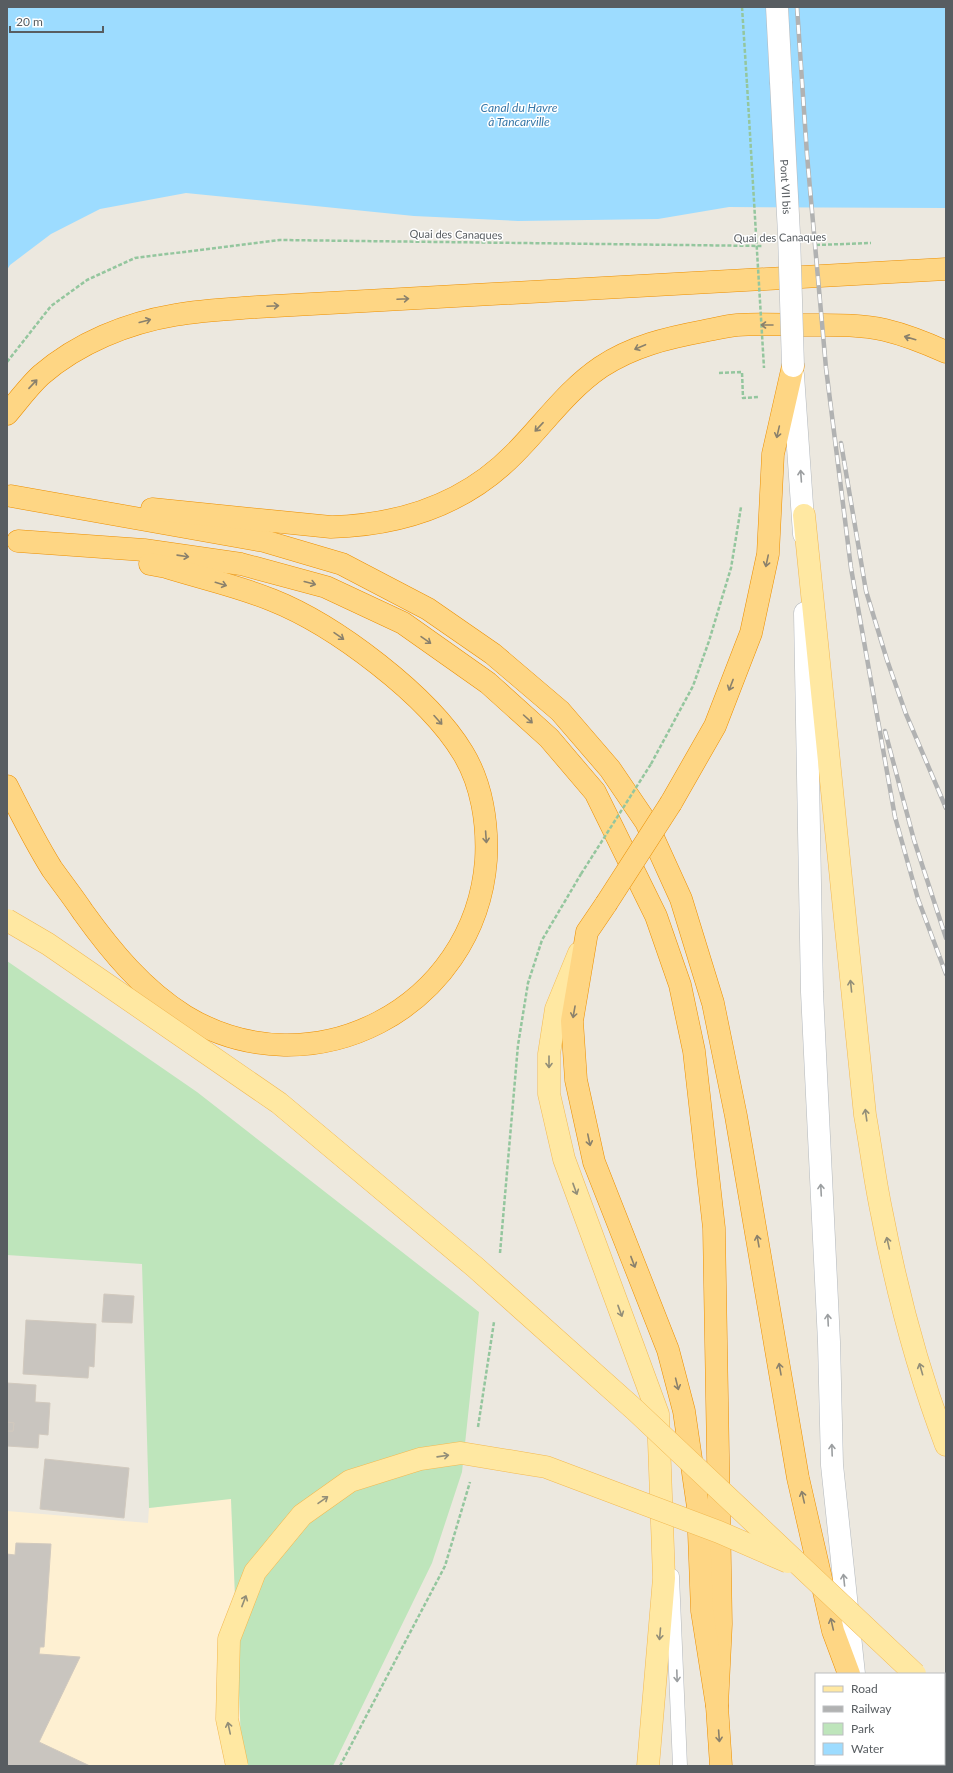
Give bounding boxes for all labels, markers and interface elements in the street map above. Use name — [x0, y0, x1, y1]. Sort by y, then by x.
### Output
scale bar — [10, 8, 103, 34]
text: 20 m — [16, 14, 43, 29]
water label: Canal du Havre à Tancarville — [481, 100, 558, 129]
street label: Pont VII bis — [779, 159, 794, 215]
street label: Quai des Canaques — [410, 227, 503, 241]
street label: Quai des Canaques — [734, 230, 827, 244]
one-way arrow — [396, 295, 409, 302]
one-way arrow — [266, 302, 279, 309]
one-way arrow — [138, 317, 151, 325]
one-way arrow — [761, 321, 774, 329]
one-way arrow — [903, 334, 916, 341]
one-way arrow — [634, 343, 646, 351]
one-way arrow — [28, 380, 37, 390]
one-way arrow — [535, 421, 544, 431]
one-way arrow — [773, 425, 781, 438]
one-way arrow — [797, 470, 804, 483]
one-way arrow — [176, 552, 189, 560]
one-way arrow — [762, 554, 770, 567]
one-way arrow — [303, 580, 316, 587]
one-way arrow — [214, 581, 227, 588]
one-way arrow — [333, 632, 344, 640]
one-way arrow — [420, 636, 431, 644]
one-way arrow — [726, 679, 734, 691]
one-way arrow — [433, 715, 443, 725]
one-way arrow — [523, 715, 534, 724]
one-way arrow — [483, 830, 490, 843]
one-way arrow — [847, 980, 855, 993]
one-way arrow — [570, 1005, 578, 1018]
one-way arrow — [545, 1055, 553, 1068]
one-way arrow — [862, 1109, 870, 1122]
one-way arrow — [586, 1133, 594, 1146]
one-way arrow — [572, 1182, 579, 1195]
one-way arrow — [818, 1184, 825, 1197]
one-way arrow — [754, 1235, 762, 1248]
one-way arrow — [884, 1237, 892, 1250]
one-way arrow — [630, 1256, 638, 1268]
one-way arrow — [616, 1304, 624, 1316]
one-way arrow — [824, 1314, 831, 1327]
one-way arrow — [916, 1362, 924, 1375]
one-way arrow — [776, 1363, 784, 1376]
one-way arrow — [674, 1378, 681, 1391]
one-way arrow — [828, 1444, 836, 1457]
one-way arrow — [436, 1452, 449, 1460]
one-way arrow — [798, 1491, 806, 1504]
one-way arrow — [317, 1496, 328, 1505]
one-way arrow — [840, 1573, 848, 1586]
one-way arrow — [240, 1595, 248, 1607]
one-way arrow — [827, 1618, 835, 1631]
one-way arrow — [656, 1627, 663, 1640]
one-way arrow — [674, 1669, 681, 1682]
legend — [815, 1673, 945, 1765]
text: Road — [851, 1681, 878, 1696]
text: Railway — [851, 1701, 892, 1716]
text: Park — [851, 1721, 875, 1736]
one-way arrow — [224, 1722, 232, 1735]
one-way arrow — [715, 1729, 722, 1742]
text: Water — [851, 1741, 884, 1756]

